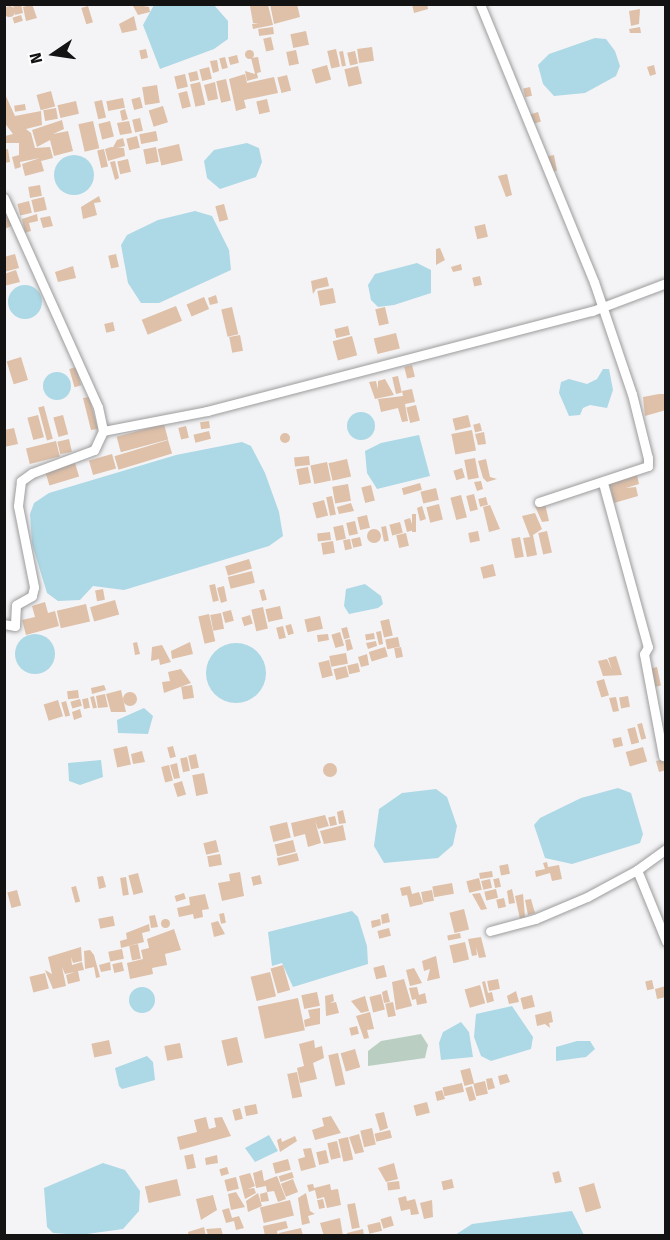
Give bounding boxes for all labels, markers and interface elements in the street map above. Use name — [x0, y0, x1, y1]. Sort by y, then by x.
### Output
north arrow — [24, 24, 84, 84]
text: N — [26, 51, 46, 65]

